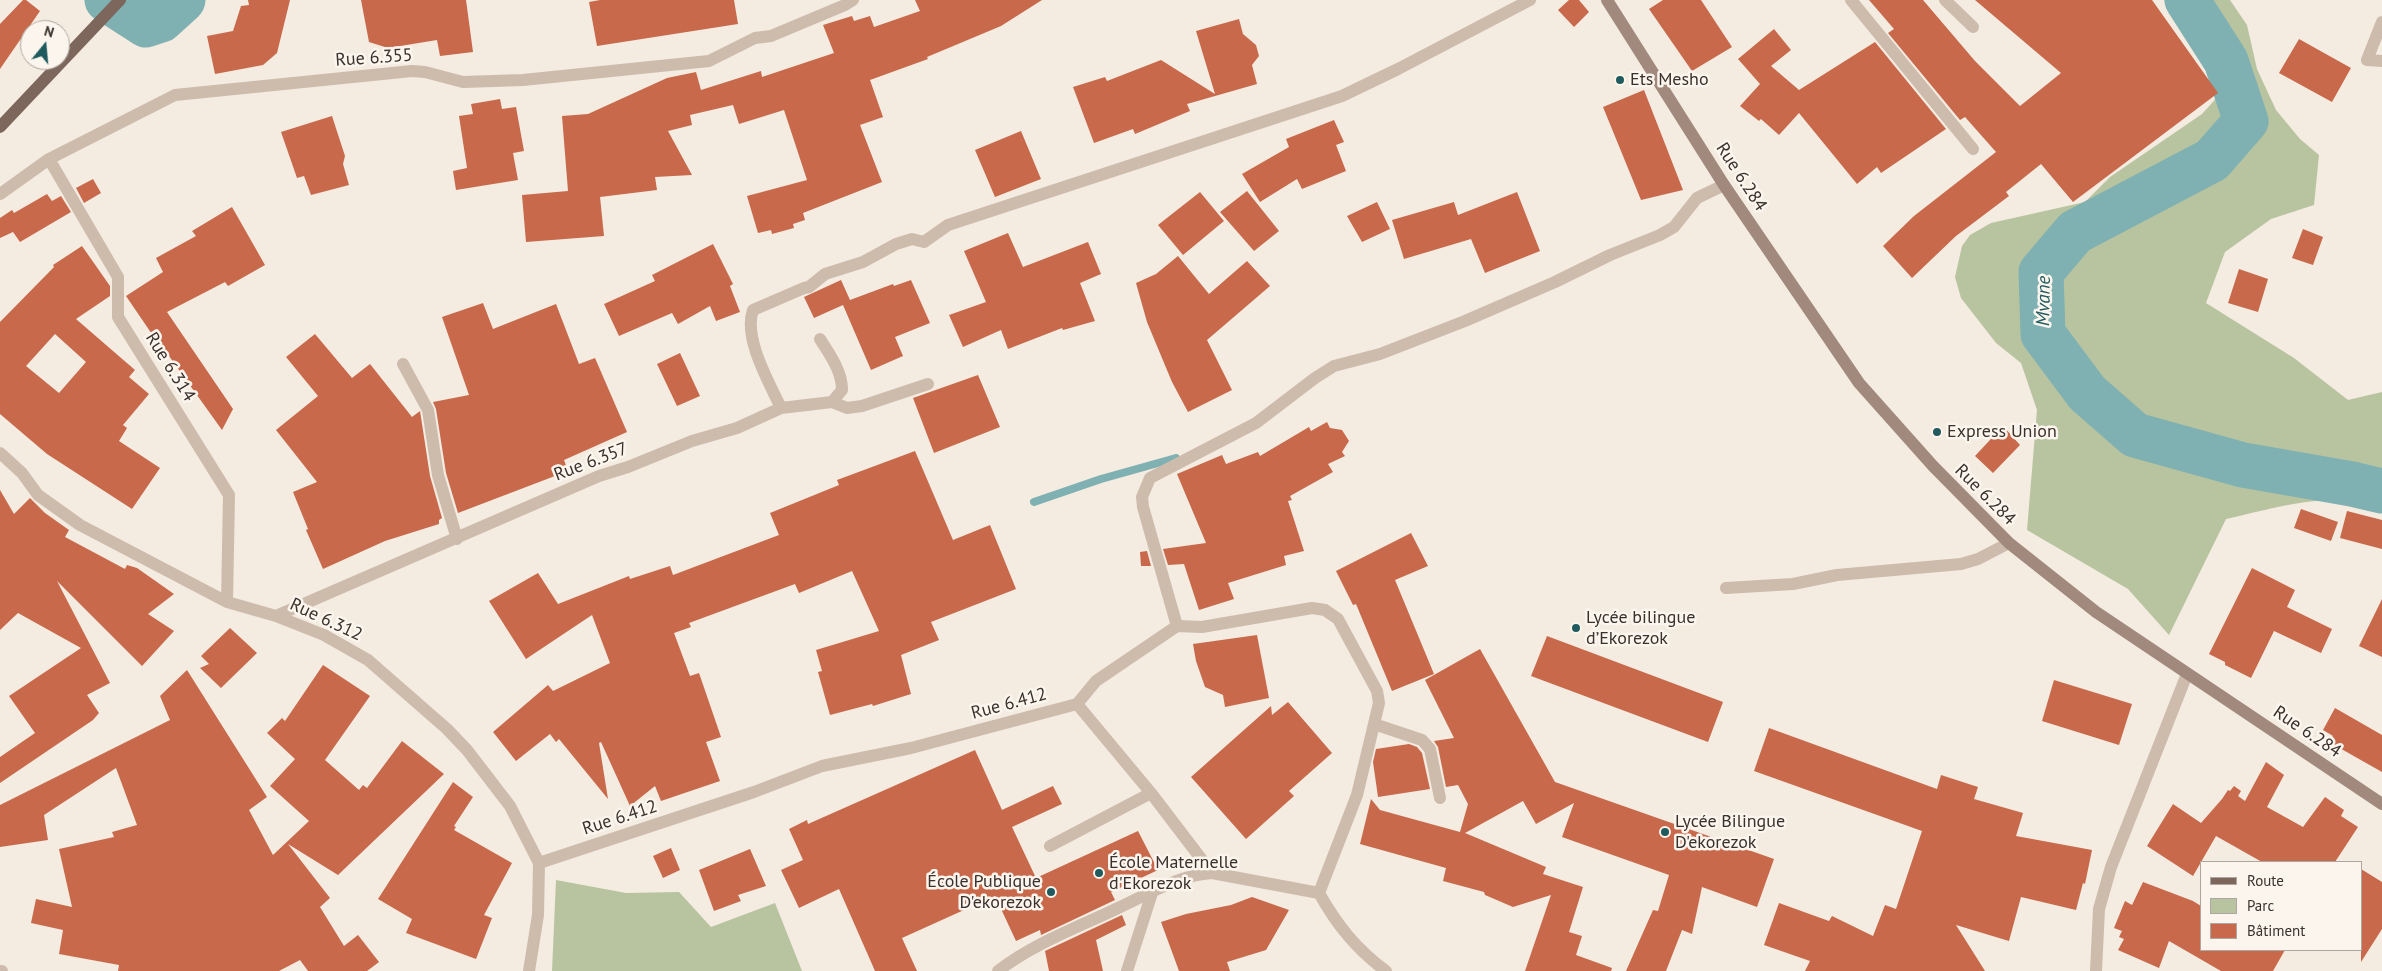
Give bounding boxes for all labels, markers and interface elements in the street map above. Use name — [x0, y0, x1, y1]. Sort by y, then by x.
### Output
north arrow — [20, 20, 70, 70]
text: N — [42, 22, 56, 42]
street label: Rue 6.355 — [335, 45, 413, 71]
place label: Ets Mesho — [1630, 69, 1709, 91]
marker: Ets Mesho — [1614, 74, 1626, 86]
street label: Rue 6.284 — [1711, 139, 1771, 215]
water label: Mvane — [2032, 276, 2056, 326]
street label: Rue 6.314 — [140, 329, 200, 405]
place label: Express Union — [1947, 421, 2057, 443]
marker: Express Union — [1931, 426, 1943, 438]
street label: Rue 6.357 — [551, 438, 631, 486]
street label: Rue 6.284 — [1950, 460, 2020, 530]
street label: Rue 6.312 — [286, 594, 366, 646]
place label: Lycée bilingue d’Ekorezok — [1586, 607, 1695, 650]
marker: Lycée bilingue d’Ekorezok — [1570, 622, 1582, 634]
street label: Rue 6.412 — [969, 684, 1049, 724]
street label: Rue 6.284 — [2269, 701, 2345, 763]
street label: Rue 6.412 — [580, 796, 660, 840]
place label: Lycée Bilingue D'ekorezok — [1675, 811, 1785, 854]
marker: Lycée Bilingue D'ekorezok — [1659, 826, 1671, 838]
place label: École Maternelle d'Ekorezok — [1109, 852, 1238, 894]
legend — [2200, 861, 2362, 951]
marker: École Maternelle d'Ekorezok — [1093, 867, 1105, 879]
place label: École Publique D'ekorezok — [927, 871, 1041, 914]
text: Route — [2247, 871, 2284, 890]
marker: École Publique D'ekorezok — [1045, 886, 1057, 898]
text: Parc — [2247, 896, 2274, 915]
text: Bâtiment — [2247, 921, 2305, 940]

